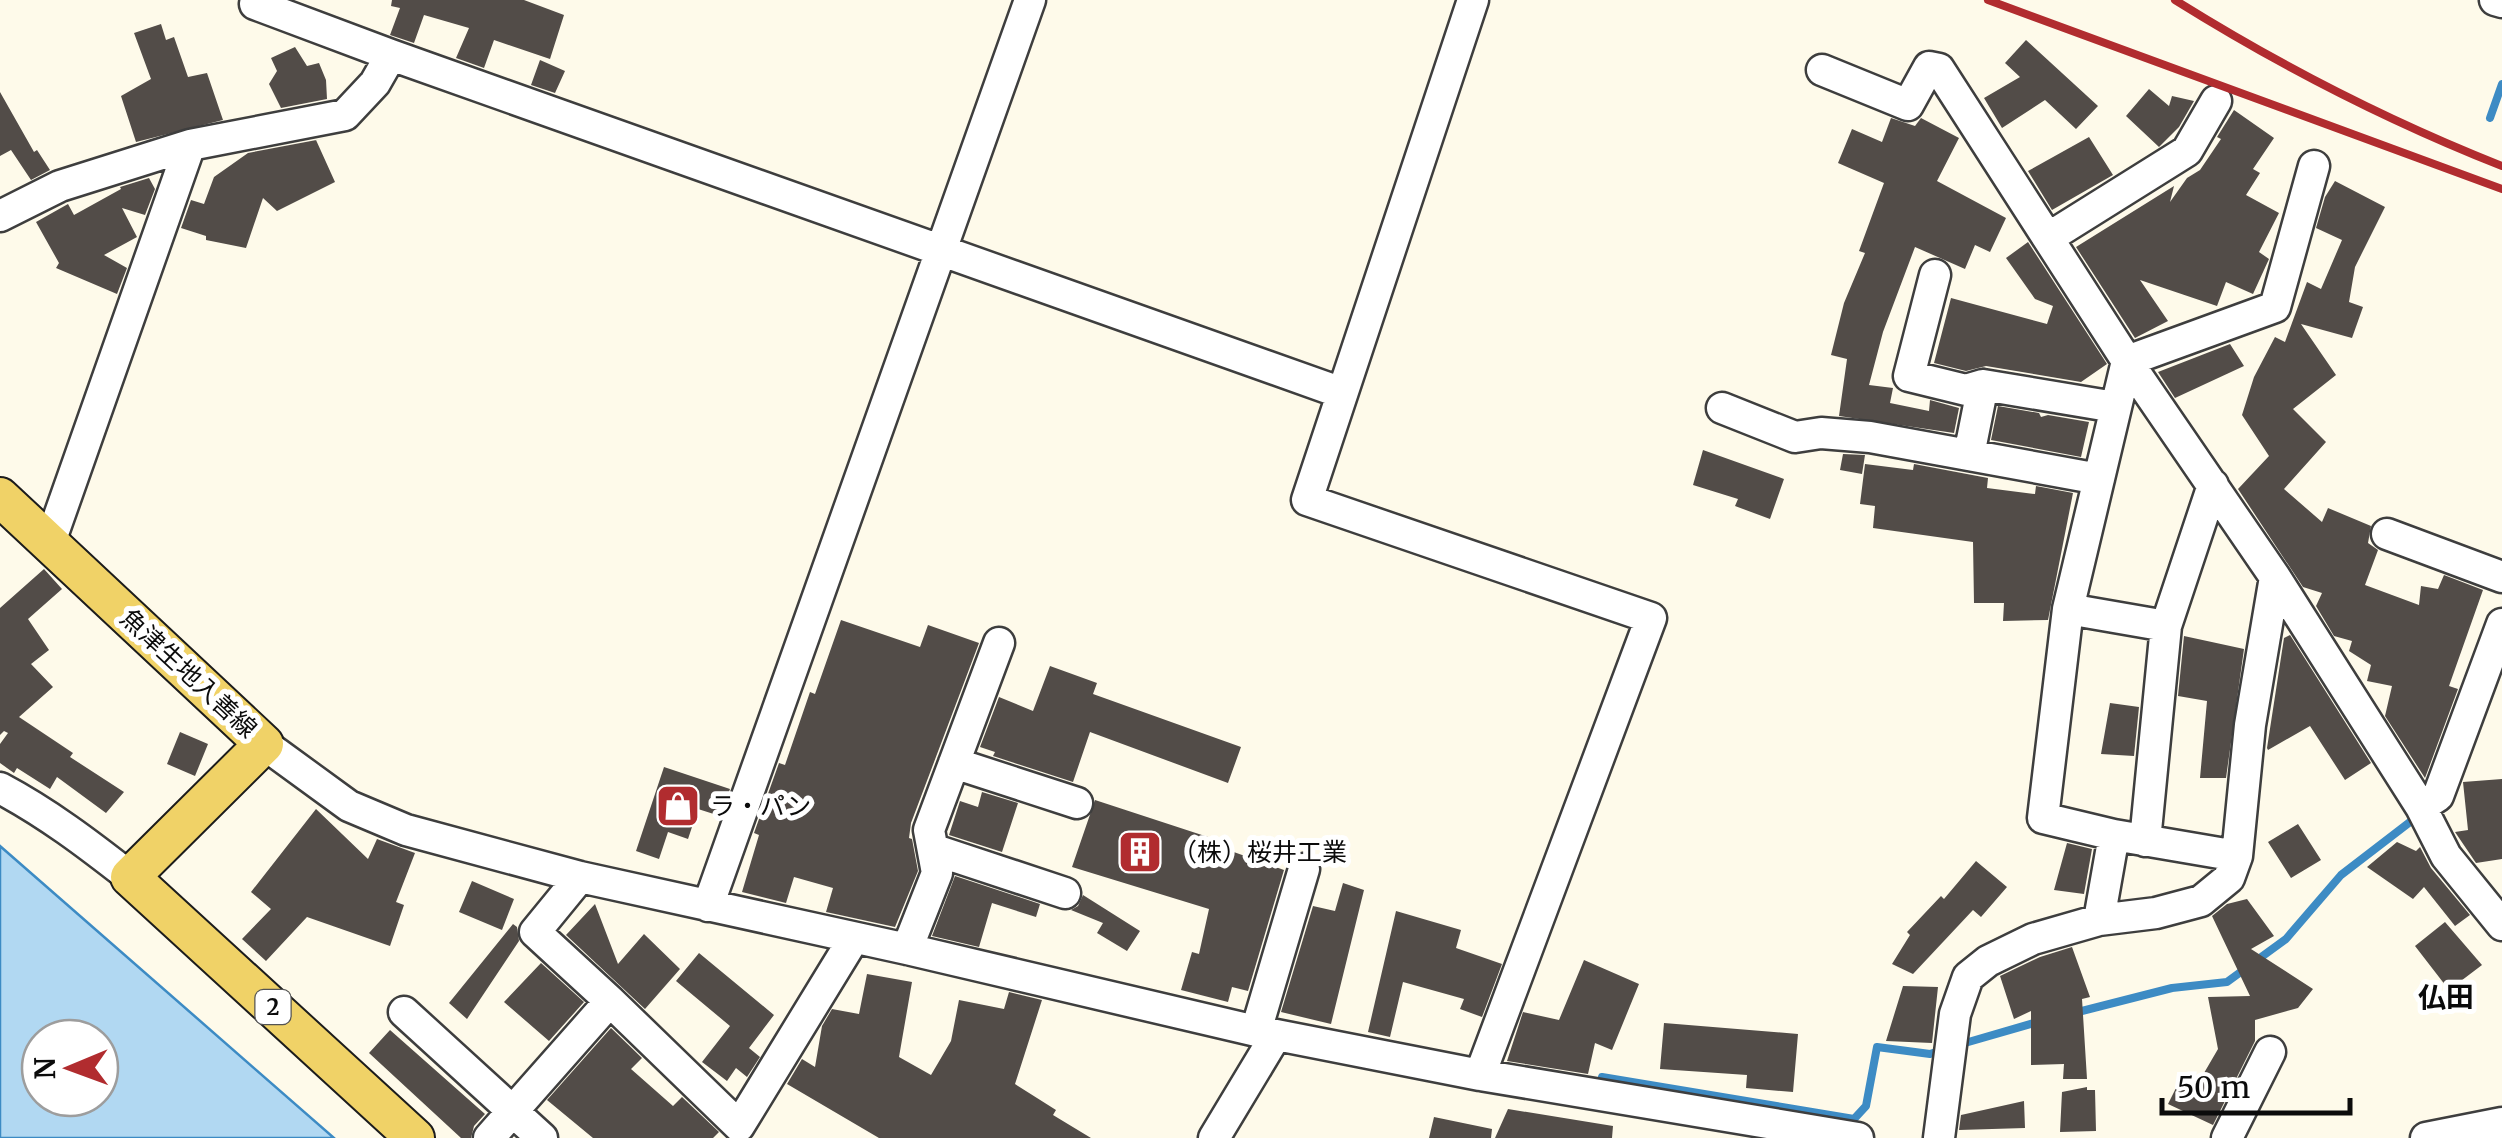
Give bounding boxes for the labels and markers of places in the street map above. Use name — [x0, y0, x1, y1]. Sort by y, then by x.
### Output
shop icon: ラ・パン — [655, 783, 701, 829]
place label: ラ・パン — [710, 790, 811, 822]
building icon: （株）桜井工業 — [1117, 829, 1163, 875]
place label: （株）桜井工業 — [1172, 836, 1347, 868]

